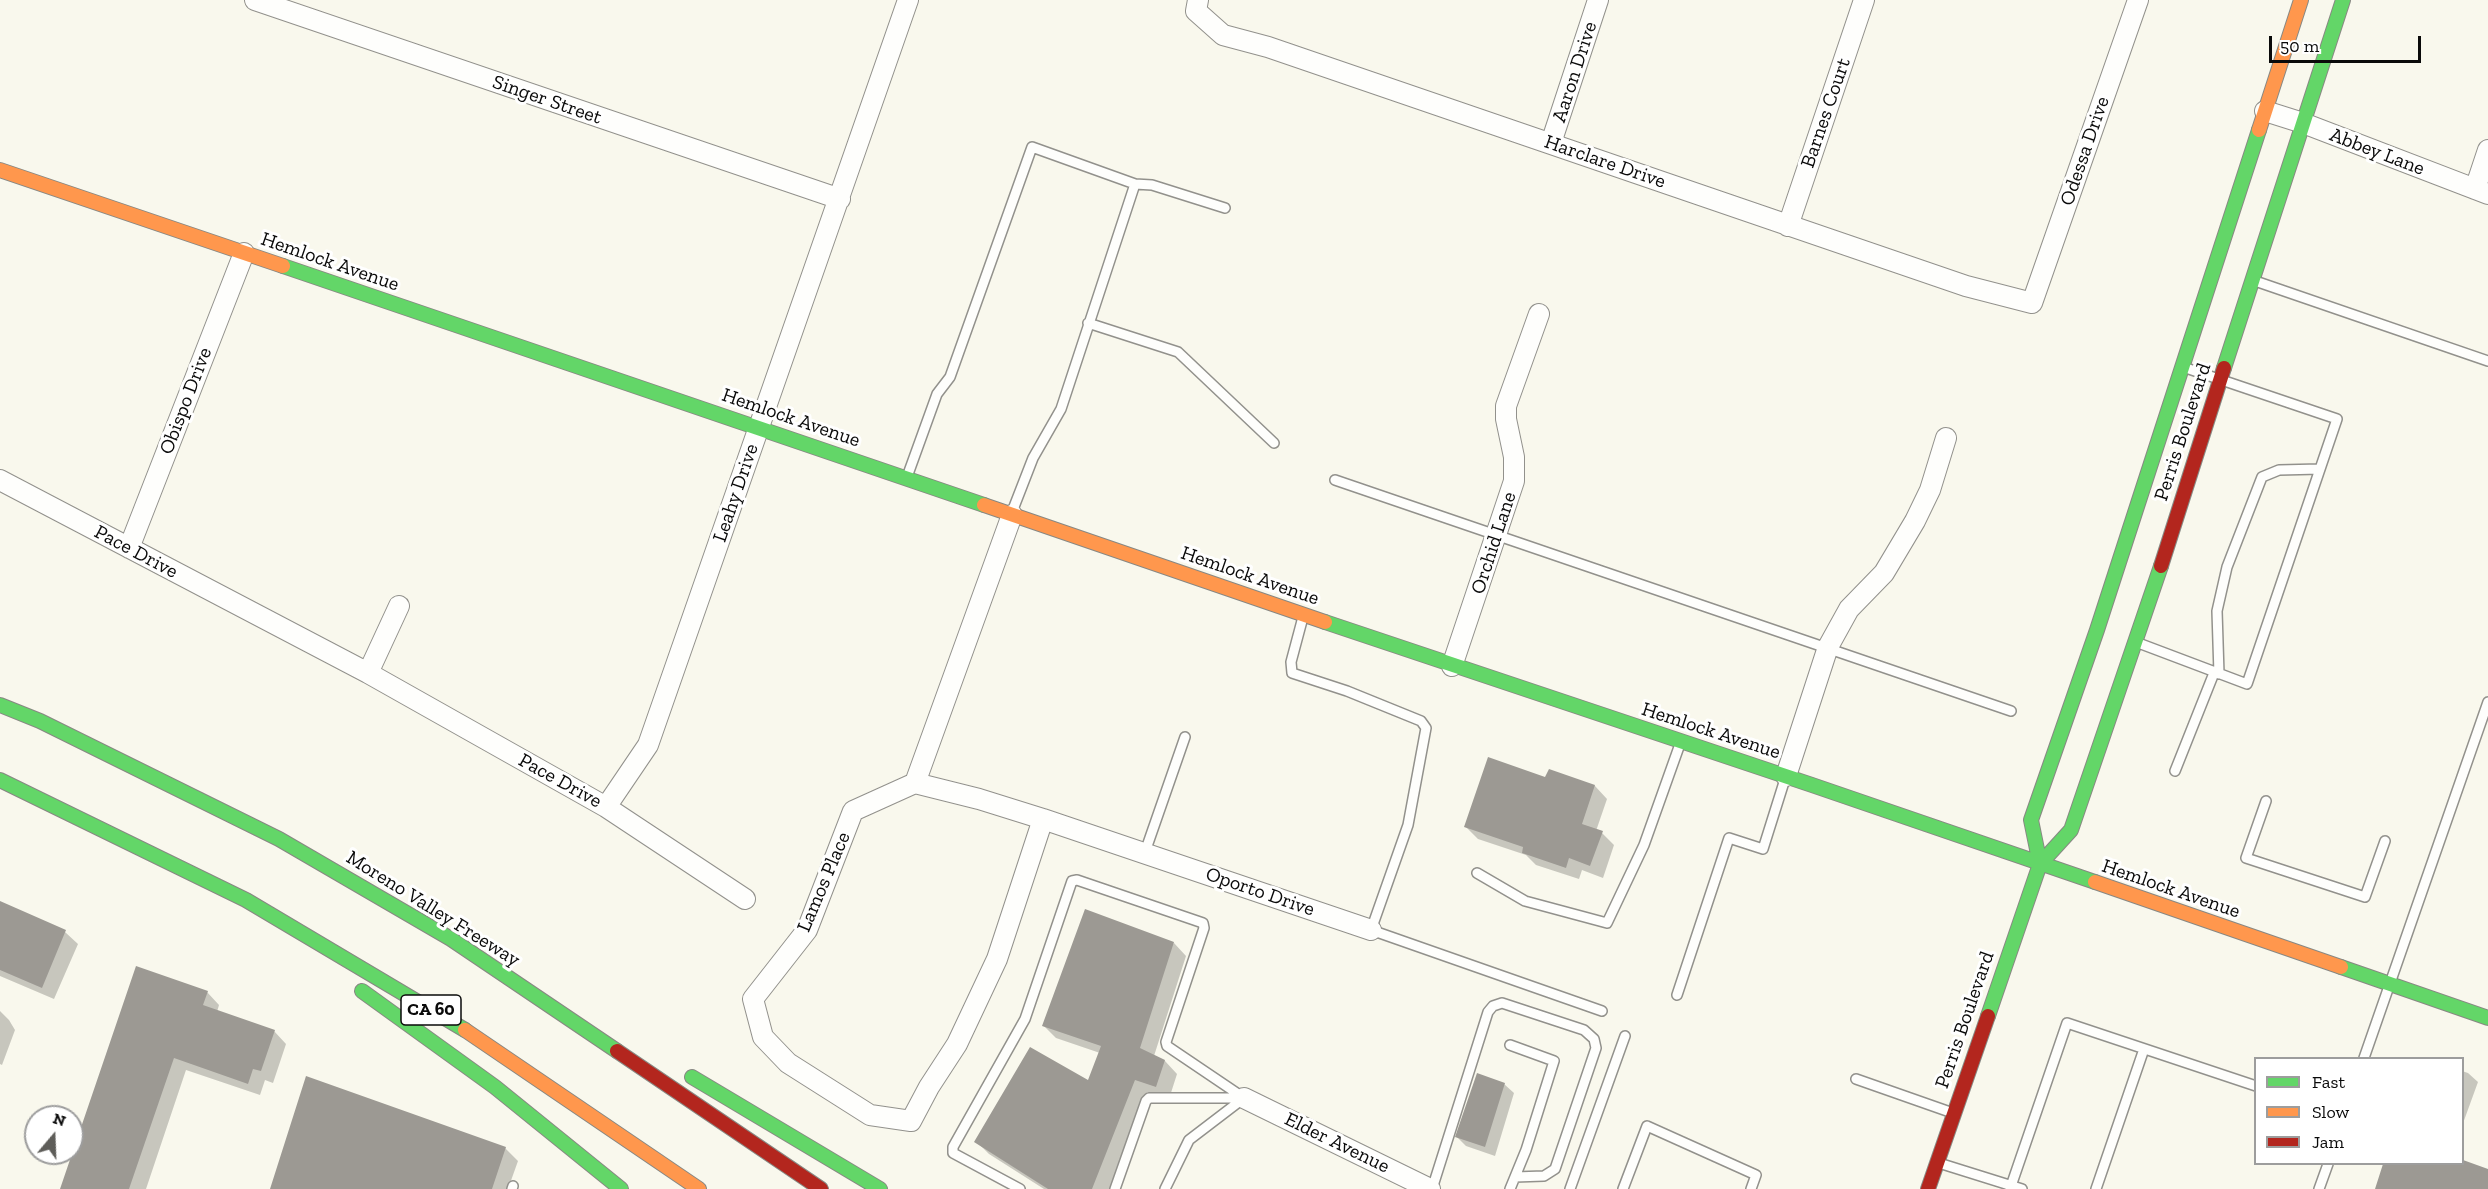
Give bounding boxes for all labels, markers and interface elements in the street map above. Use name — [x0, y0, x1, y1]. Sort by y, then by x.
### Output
street label: Aaron Drive — [1547, 19, 1603, 125]
scale bar — [2272, 24, 2424, 62]
text: 50 m — [2280, 35, 2319, 57]
street label: Barnes Court — [1796, 55, 1856, 171]
street label: Singer Street — [489, 70, 605, 130]
street label: Odessa Drive — [2055, 93, 2115, 209]
street label: Abbey Lane — [2326, 123, 2428, 181]
street label: Harclare Drive — [1541, 130, 1669, 194]
street label: Hemlock Avenue — [258, 227, 402, 297]
street label: Obispo Drive — [155, 344, 217, 458]
street label: Perris Boulevard — [2149, 360, 2217, 504]
street label: Hemlock Avenue — [719, 383, 863, 453]
street label: Leahy Drive — [708, 441, 764, 545]
street label: Orchid Lane — [1466, 489, 1522, 597]
street label: Pace Drive — [90, 520, 182, 584]
street label: Hemlock Avenue — [1178, 541, 1322, 611]
street label: Hemlock Avenue — [1639, 697, 1783, 765]
street label: Pace Drive — [514, 748, 606, 814]
street label: Lamos Place — [792, 828, 856, 936]
street label: Moreno Valley Freeway — [342, 846, 524, 972]
street label: Hemlock Avenue — [2099, 854, 2243, 924]
street label: Oporto Drive — [1202, 862, 1318, 922]
street label: Perris Boulevard — [1930, 948, 2000, 1092]
road number: CA 60 — [401, 995, 461, 1025]
legend — [2254, 1057, 2464, 1165]
text: Fast — [2312, 1071, 2345, 1093]
text: Slow — [2312, 1101, 2349, 1123]
north arrow — [24, 1105, 84, 1165]
street label: Elder Avenue — [1281, 1107, 1393, 1179]
text: N — [51, 1108, 68, 1130]
text: Jam — [2312, 1131, 2344, 1153]

